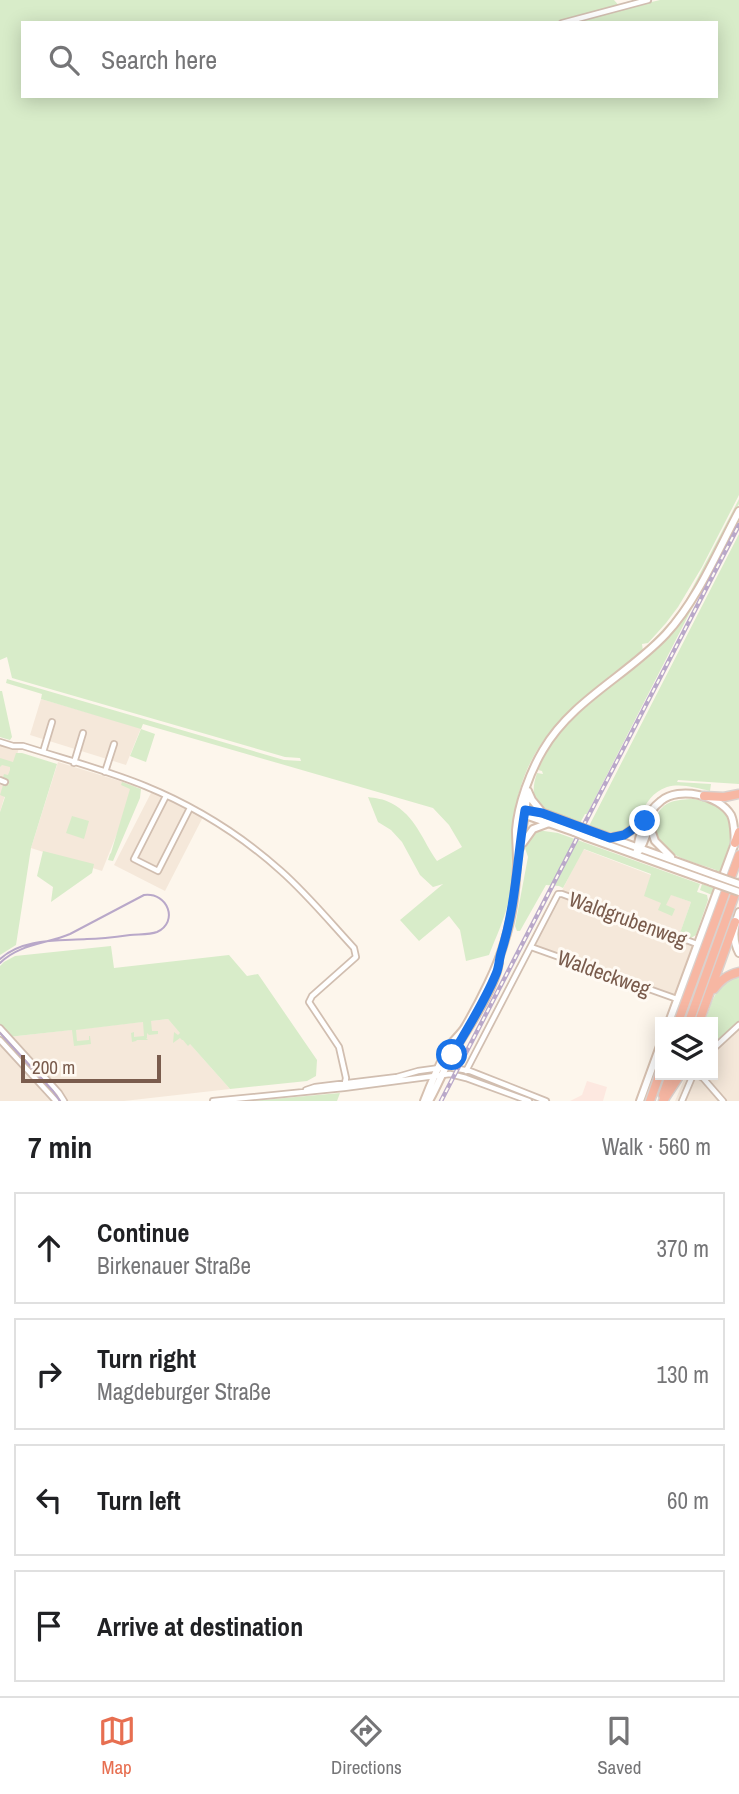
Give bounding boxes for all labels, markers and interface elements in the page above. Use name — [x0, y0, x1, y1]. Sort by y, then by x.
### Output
search box — [21, 21, 718, 98]
icon: search — [45, 41, 83, 79]
text: Search here — [101, 42, 217, 77]
route end — [629, 805, 660, 836]
street label: Waldgrubenweg — [565, 884, 692, 954]
street label: Waldeckweg — [553, 943, 655, 1003]
map controls — [655, 1017, 718, 1080]
button: layers — [655, 1017, 718, 1080]
route start — [436, 1039, 467, 1070]
scale bar — [21, 1052, 161, 1084]
text: 200 m — [32, 1054, 75, 1080]
text: 7 min — [28, 1127, 92, 1167]
text: Walk · 560 m — [602, 1131, 711, 1162]
text: Continue — [97, 1215, 189, 1250]
icon: ahead — [30, 1229, 68, 1267]
text: 370 m — [657, 1233, 709, 1264]
text: Birkenauer Straße — [97, 1250, 251, 1281]
text: Turn right — [97, 1341, 196, 1376]
icon: right — [30, 1355, 68, 1393]
text: 130 m — [657, 1359, 709, 1390]
text: Magdeburger Straße — [97, 1376, 271, 1407]
icon: left — [30, 1481, 68, 1519]
text: Turn left — [97, 1483, 181, 1518]
text: 60 m — [667, 1485, 709, 1516]
icon: arrive — [30, 1607, 68, 1645]
text: Arrive at destination — [97, 1609, 303, 1644]
tab: Map — [98, 1712, 136, 1780]
tab: Directions — [331, 1712, 402, 1780]
tab: Saved — [597, 1712, 641, 1780]

